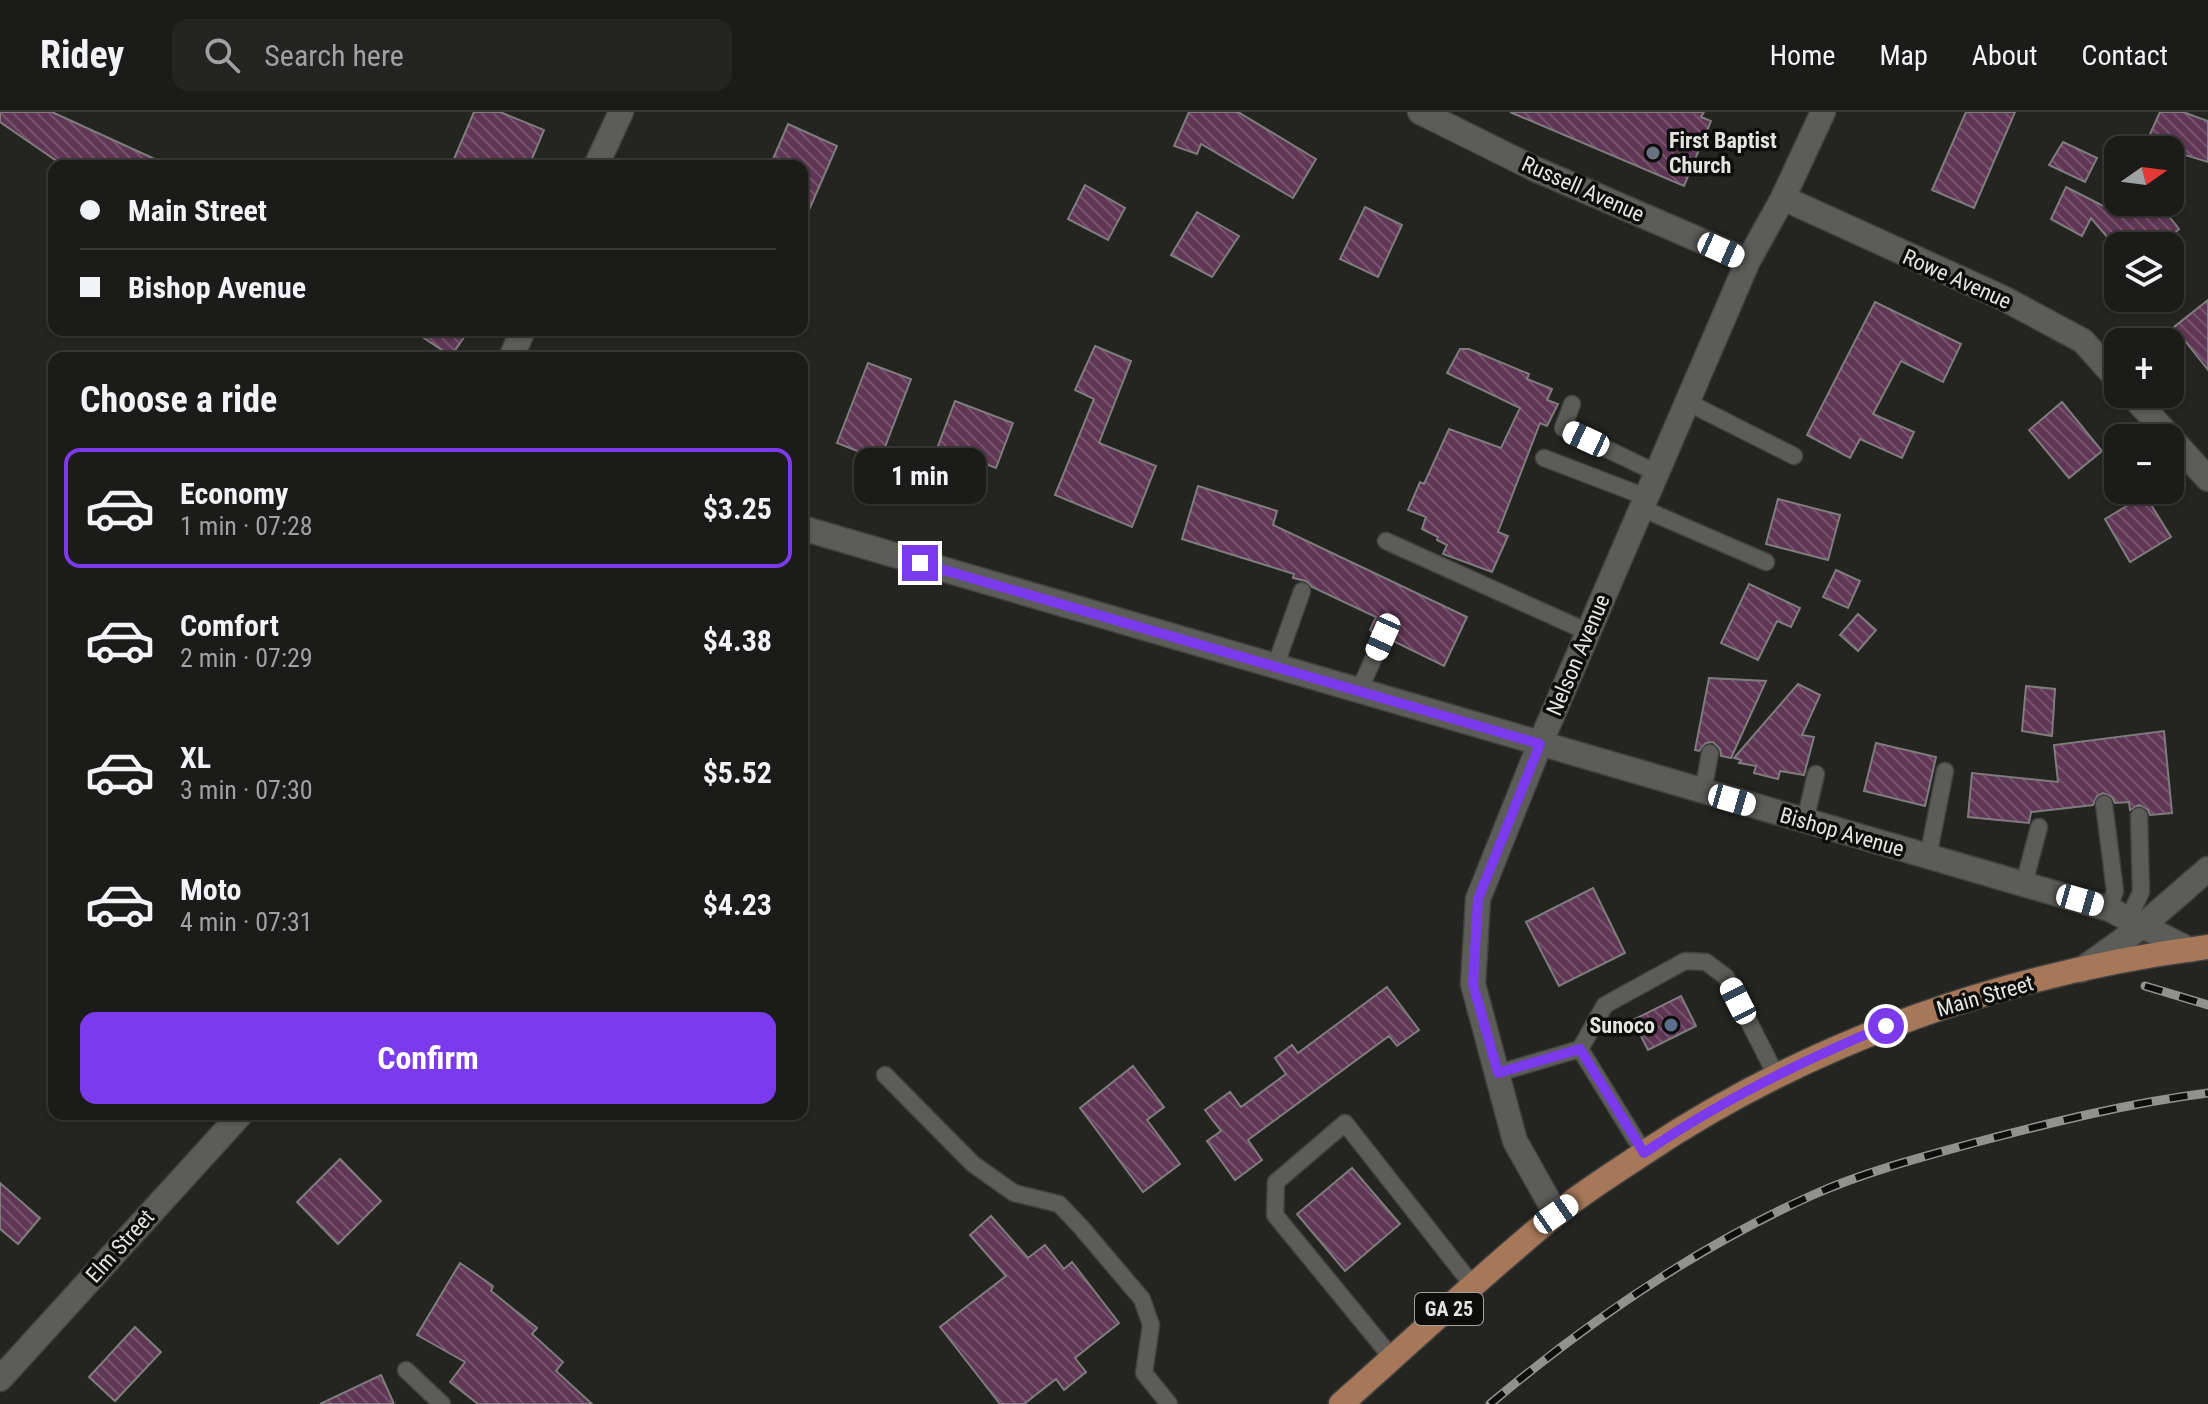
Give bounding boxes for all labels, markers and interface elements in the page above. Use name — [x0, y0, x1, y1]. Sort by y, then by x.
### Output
search box — [172, 19, 732, 91]
text: Ridey — [40, 33, 124, 77]
icon: search — [200, 33, 244, 77]
text: Search here — [264, 38, 404, 73]
text: Home — [1770, 39, 1835, 72]
text: Map — [1879, 39, 1928, 72]
text: About — [1972, 39, 2038, 72]
text: Contact — [2082, 39, 2168, 72]
place label: First Baptist Church — [1669, 128, 1777, 178]
north arrow — [2104, 136, 2184, 216]
map controls — [2104, 136, 2184, 504]
marker: First Baptist Church — [1644, 144, 1662, 162]
street label: Russell Avenue — [1518, 151, 1648, 227]
text: Main Street — [128, 193, 267, 228]
car — [1694, 229, 1748, 271]
button: layers — [2104, 232, 2184, 312]
street label: Rowe Avenue — [1899, 244, 2015, 314]
text: Bishop Avenue — [128, 270, 306, 305]
button: + — [2104, 328, 2184, 408]
text: Choose a ride — [80, 379, 277, 421]
car — [1559, 418, 1613, 460]
button: − — [2104, 424, 2184, 504]
callout: 1 min — [854, 447, 986, 503]
text: 1 min — [891, 461, 949, 491]
icon: car — [84, 472, 156, 544]
text: Economy — [180, 476, 288, 511]
text: $3.25 — [703, 491, 772, 526]
text: 1 min · 07:28 — [180, 511, 313, 541]
route end — [902, 545, 938, 581]
street label: Nelson Avenue — [1541, 591, 1615, 719]
icon: car — [84, 604, 156, 676]
text: Comfort — [180, 608, 279, 643]
car — [1362, 610, 1404, 664]
text: $4.38 — [703, 623, 772, 658]
text: 2 min · 07:29 — [180, 643, 313, 673]
icon: car — [84, 736, 156, 808]
text: XL — [180, 740, 211, 775]
text: $5.52 — [703, 755, 772, 790]
text: 3 min · 07:30 — [180, 775, 313, 805]
car — [1706, 782, 1758, 818]
street label: Bishop Avenue — [1777, 802, 1907, 862]
icon: car — [84, 868, 156, 940]
text: Moto — [180, 872, 241, 907]
car — [2054, 882, 2106, 918]
text: $4.23 — [703, 887, 772, 922]
text: 4 min · 07:31 — [180, 907, 313, 937]
street label: Main Street — [1934, 970, 2036, 1022]
car — [1716, 974, 1760, 1028]
route start — [1868, 1008, 1904, 1044]
button: Confirm — [80, 1012, 776, 1104]
place label: Sunoco — [1589, 1013, 1655, 1038]
marker: Sunoco — [1662, 1016, 1680, 1034]
car — [1529, 1190, 1583, 1238]
street label: Elm Street — [81, 1205, 159, 1287]
road number: GA 25 — [1415, 1293, 1483, 1325]

